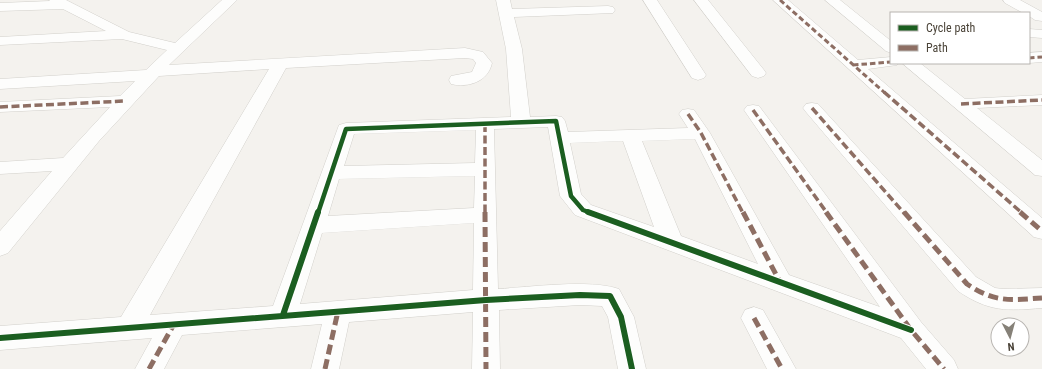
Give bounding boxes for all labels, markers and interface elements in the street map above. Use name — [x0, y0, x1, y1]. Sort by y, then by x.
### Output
legend — [890, 12, 1030, 64]
text: Cycle path — [926, 21, 976, 35]
text: Path — [926, 41, 948, 55]
north arrow — [990, 317, 1030, 357]
text: N — [1007, 340, 1015, 353]

